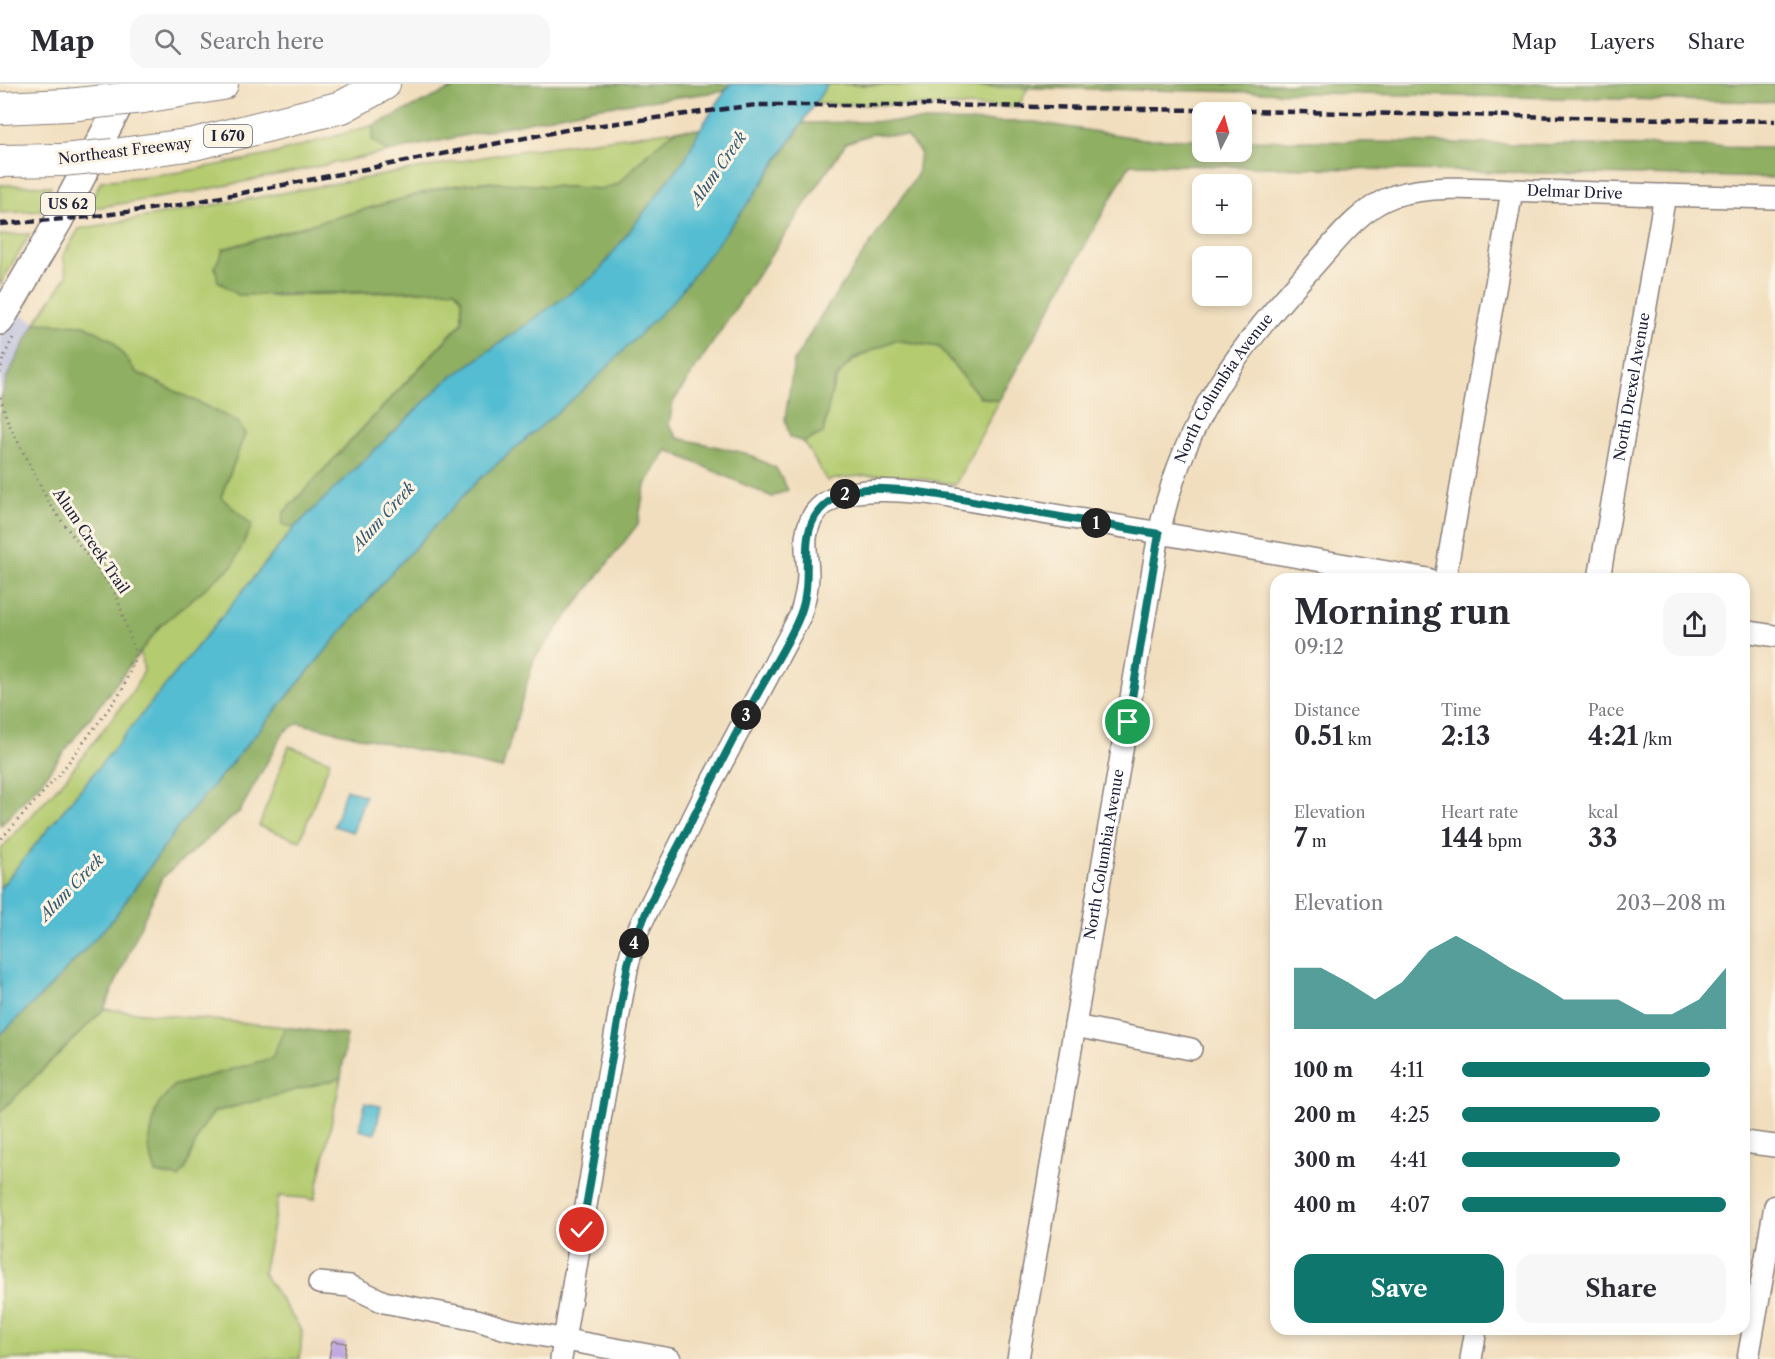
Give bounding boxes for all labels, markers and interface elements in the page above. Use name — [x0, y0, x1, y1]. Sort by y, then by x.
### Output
search box — [130, 14, 550, 68]
text: Map — [30, 24, 94, 58]
icon: search — [151, 25, 184, 58]
text: Search here — [199, 28, 324, 55]
text: Map — [1512, 29, 1557, 54]
text: Layers — [1590, 29, 1655, 54]
text: Share — [1688, 29, 1745, 54]
north arrow — [1192, 102, 1252, 162]
map controls — [1192, 102, 1252, 306]
road number: I 670 — [204, 125, 252, 147]
water label: Alum Creek — [684, 127, 751, 211]
street label: Northeast Freeway — [57, 133, 193, 168]
button: + — [1192, 174, 1252, 234]
street label: Delmar Drive — [1527, 181, 1623, 203]
road number: US 62 — [41, 193, 95, 215]
button: − — [1192, 246, 1252, 306]
street label: North Columbia Avenue — [1170, 310, 1277, 466]
street label: North Drexel Avenue — [1609, 311, 1654, 462]
water label: Alum Creek — [345, 477, 419, 556]
pin: 2 — [830, 479, 860, 509]
street label: Alum Creek Trail — [49, 484, 134, 597]
text: 2 — [840, 484, 850, 504]
pin: 1 — [1081, 508, 1111, 538]
text: 1 — [1092, 513, 1100, 533]
text: Morning run — [1294, 592, 1510, 633]
button: share — [1663, 593, 1726, 656]
text: 09:12 — [1294, 635, 1344, 659]
pin — [1102, 696, 1153, 747]
pin: 3 — [731, 700, 761, 730]
text: Distance — [1294, 700, 1360, 720]
text: Time — [1441, 700, 1481, 720]
text: Pace — [1588, 700, 1624, 720]
text: 3 — [741, 705, 751, 725]
icon: arrive — [1111, 705, 1144, 738]
text: 0.51 — [1294, 720, 1344, 752]
text: 2:13 — [1441, 720, 1490, 752]
text: 4:21 — [1588, 720, 1638, 752]
text: km — [1344, 729, 1372, 749]
text: /km — [1638, 729, 1672, 749]
street label: North Columbia Avenue — [1080, 767, 1128, 941]
text: Elevation — [1294, 802, 1365, 822]
text: Heart rate — [1441, 802, 1518, 822]
text: kcal — [1588, 802, 1618, 822]
text: 7 — [1294, 822, 1308, 854]
text: 144 — [1441, 822, 1484, 854]
text: 33 — [1588, 822, 1617, 854]
text: m — [1308, 831, 1327, 851]
text: bpm — [1484, 831, 1522, 851]
water label: Alum Creek — [32, 849, 108, 927]
text: Elevation — [1294, 891, 1383, 915]
text: 203–208 m — [1616, 891, 1726, 915]
pin: 4 — [619, 928, 649, 958]
text: 4 — [629, 933, 639, 953]
text: 100 m — [1294, 1058, 1353, 1082]
text: 4:11 — [1390, 1058, 1424, 1082]
text: 200 m — [1294, 1103, 1356, 1127]
text: 4:25 — [1390, 1103, 1430, 1127]
text: 300 m — [1294, 1148, 1356, 1172]
text: 4:41 — [1390, 1148, 1427, 1172]
text: 400 m — [1294, 1193, 1356, 1217]
text: 4:07 — [1390, 1193, 1430, 1217]
pin — [556, 1204, 607, 1255]
icon: check — [565, 1213, 598, 1246]
button: Save — [1294, 1254, 1504, 1323]
button: Share — [1516, 1254, 1726, 1323]

